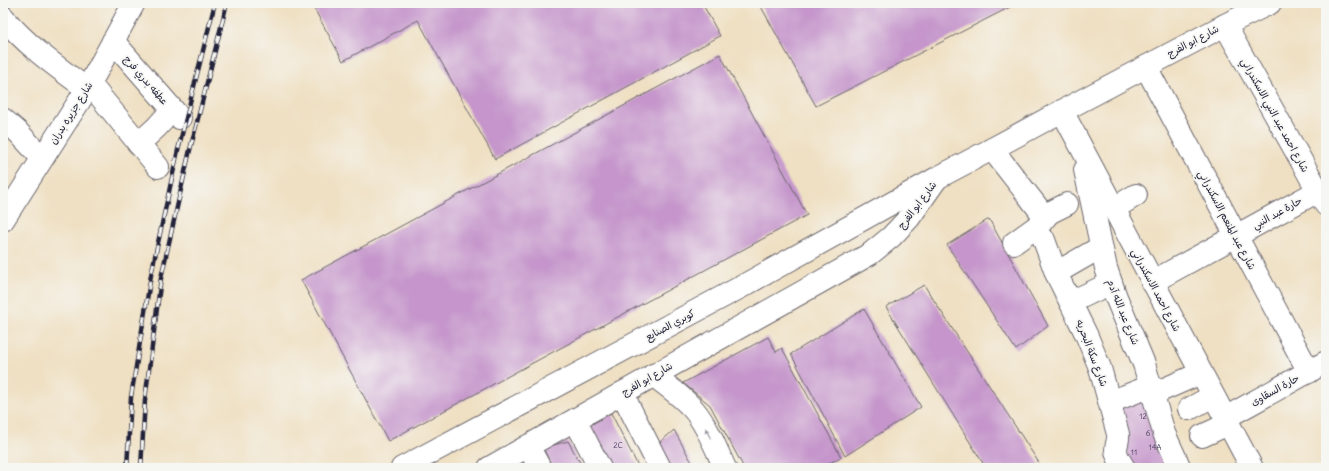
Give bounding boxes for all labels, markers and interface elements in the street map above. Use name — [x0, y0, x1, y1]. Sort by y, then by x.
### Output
street label: شارع ابو الفرج — [1165, 22, 1222, 61]
street label: عطفه بدري فرج — [120, 53, 171, 109]
street label: شارع احمد عبد النبي الاسكندراني — [1236, 56, 1312, 176]
street label: شارع جزيره بدران — [47, 79, 96, 147]
street label: شارع عبد المنعم الاسكندراني — [1193, 168, 1259, 274]
street label: شارع ابو الفرج — [895, 178, 940, 232]
street label: حارة عبد النبي — [1250, 194, 1306, 235]
street label: شارع احمد الاسكندراني — [1126, 246, 1183, 335]
street label: شارع عبد الله آدم — [1103, 277, 1142, 347]
street label: كوبري الصنايع — [643, 307, 698, 345]
street label: شارع سكة البحريه — [1072, 318, 1111, 389]
street label: شارع ابو الفرج — [619, 359, 676, 400]
street label: حارة السقاوى — [1248, 371, 1302, 409]
house number: 12 — [1139, 411, 1147, 421]
one-way arrow — [705, 427, 711, 439]
house number: 6 — [1146, 428, 1151, 438]
house number: 2C — [613, 440, 623, 450]
house number: 14A — [1149, 442, 1161, 452]
house number: 11 — [1131, 447, 1137, 457]

